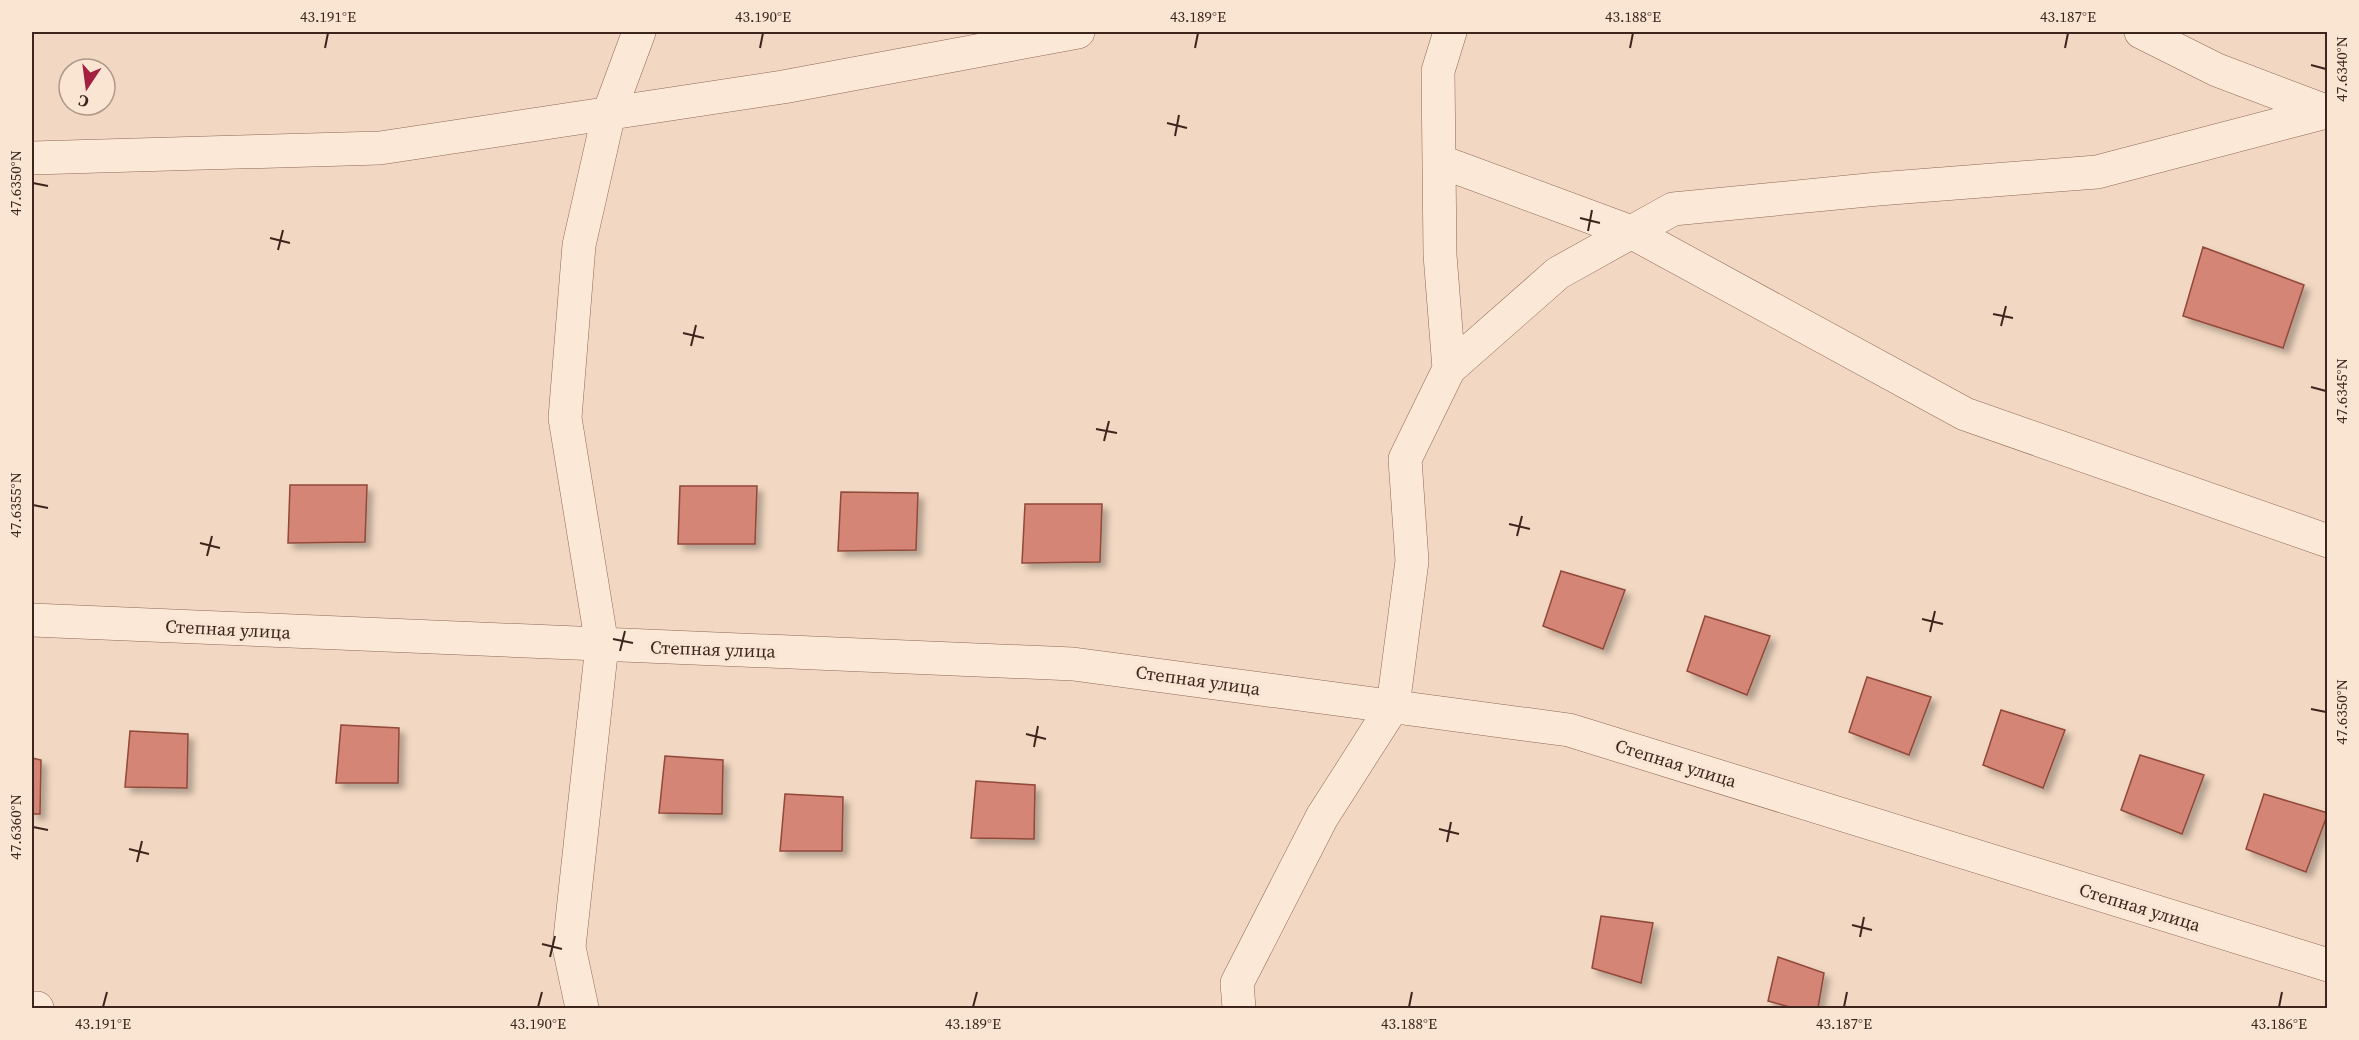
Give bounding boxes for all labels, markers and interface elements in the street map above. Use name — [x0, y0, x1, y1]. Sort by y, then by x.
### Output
text: 43.191°E — [300, 6, 356, 27]
text: 43.190°E — [735, 6, 791, 27]
text: 43.189°E — [1170, 6, 1226, 27]
text: 43.188°E — [1605, 6, 1661, 27]
text: 43.187°E — [2040, 6, 2096, 27]
text: 47.6340°N — [2331, 36, 2352, 102]
north arrow — [57, 57, 117, 117]
text: С — [76, 90, 91, 113]
text: 47.6350°N — [5, 150, 26, 216]
text: 47.6345°N — [2331, 358, 2352, 424]
text: 47.6355°N — [5, 472, 26, 538]
street label: Степная улица — [165, 613, 292, 645]
street label: Степная улица — [650, 634, 777, 664]
street label: Степная улица — [1134, 659, 1263, 701]
text: 47.6350°N — [2331, 679, 2352, 745]
street label: Степная улица — [1612, 733, 1740, 794]
text: 47.6360°N — [5, 794, 26, 860]
street label: Степная улица — [2076, 877, 2204, 938]
text: 43.191°E — [75, 1013, 131, 1034]
text: 43.190°E — [510, 1013, 566, 1034]
text: 43.189°E — [945, 1013, 1001, 1034]
text: 43.188°E — [1381, 1013, 1437, 1034]
text: 43.187°E — [1816, 1013, 1872, 1034]
text: 43.186°E — [2251, 1013, 2307, 1034]

